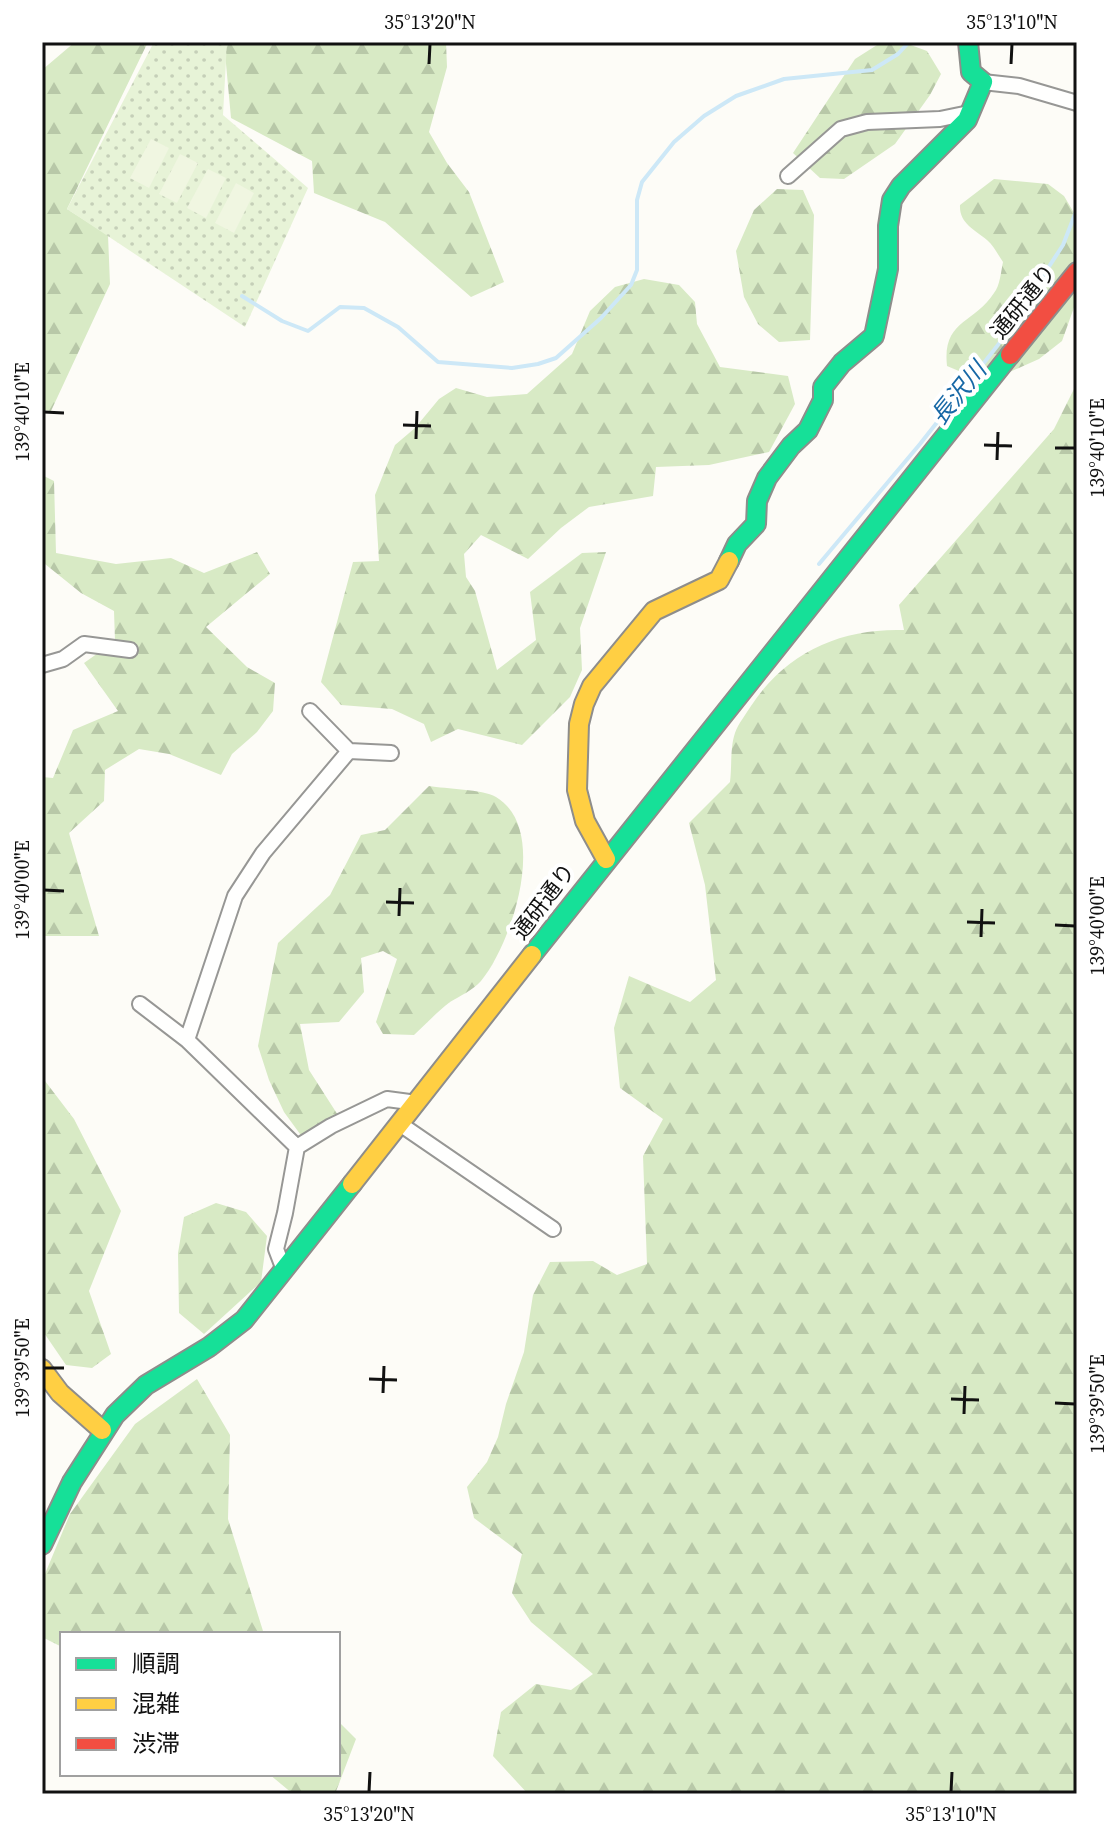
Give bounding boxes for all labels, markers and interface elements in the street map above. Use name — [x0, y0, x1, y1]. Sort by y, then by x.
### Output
text: 35°13'20"N — [384, 8, 476, 36]
text: 35°13'10"N — [966, 8, 1058, 36]
street label: 通研通り — [984, 257, 1062, 345]
water label: 長沢川 — [923, 352, 995, 431]
text: 139°40'10"E — [8, 362, 36, 462]
text: 139°40'10"E — [1083, 398, 1111, 498]
text: 139°40'00"E — [8, 840, 36, 940]
street label: 通研通り — [505, 857, 581, 945]
text: 139°40'00"E — [1083, 876, 1111, 976]
text: 139°39'50"E — [8, 1318, 36, 1418]
text: 139°39'50"E — [1083, 1354, 1111, 1454]
legend — [60, 1632, 340, 1776]
text: 順調 — [132, 1647, 180, 1680]
text: 混雑 — [132, 1687, 180, 1720]
text: 渋滞 — [132, 1727, 180, 1760]
text: 35°13'20"N — [323, 1800, 415, 1828]
text: 35°13'10"N — [905, 1800, 997, 1828]

